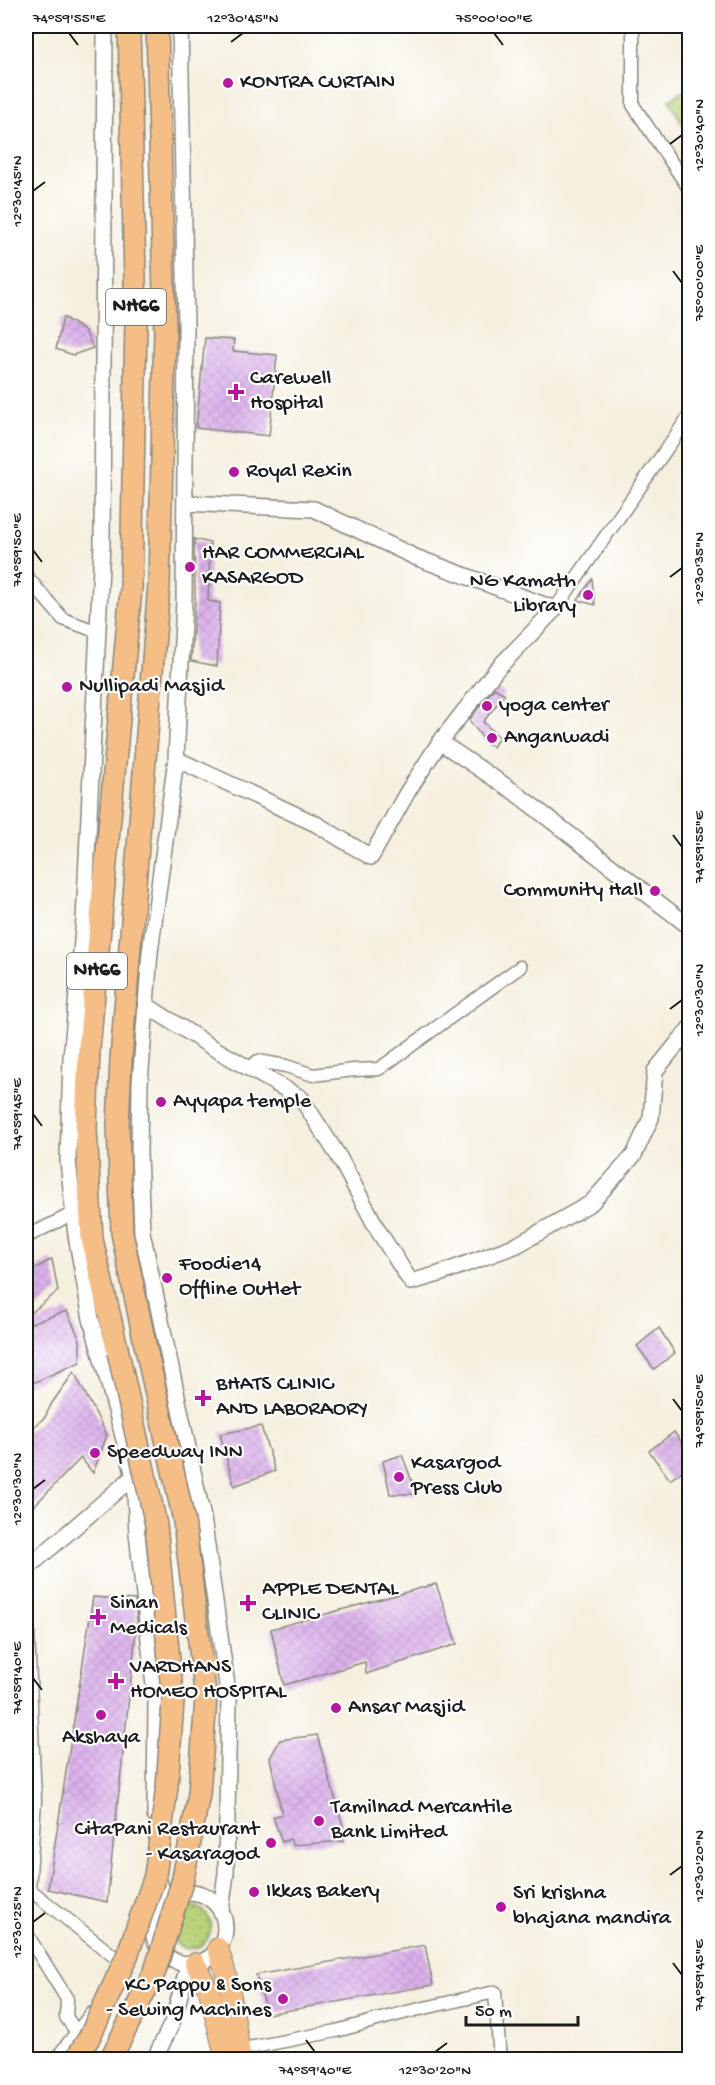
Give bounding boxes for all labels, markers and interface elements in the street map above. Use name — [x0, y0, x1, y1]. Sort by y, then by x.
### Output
text: 74°59'55"E — [32, 10, 106, 28]
text: 12°30'45"N — [206, 10, 279, 28]
text: 75°00'00"E — [455, 10, 533, 28]
place label: KONTRA CURTAIN — [240, 70, 395, 96]
marker: KONTRA CURTAIN — [221, 76, 235, 90]
text: 12°30'40"N — [691, 99, 709, 172]
text: 12°30'45"N — [9, 155, 27, 228]
text: 75°00'00"E — [691, 244, 709, 322]
road number: NH66 — [106, 289, 166, 325]
place label: Carewell Hospital — [250, 366, 332, 417]
marker: Carewell Hospital — [227, 383, 245, 401]
place label: Royal Rexin — [246, 459, 352, 485]
marker: Royal Rexin — [227, 465, 241, 479]
text: 74°59'50"E — [9, 513, 27, 587]
text: 12°30'35"N — [691, 532, 709, 605]
place label: HAR COMMERCIAL KASARGOD — [202, 541, 364, 592]
marker: HAR COMMERCIAL KASARGOD — [183, 560, 197, 574]
place label: NG Kamath Library — [470, 569, 576, 620]
marker: NG Kamath Library — [581, 588, 595, 602]
place label: Nullipadi Masjid — [79, 674, 226, 700]
marker: Nullipadi Masjid — [60, 680, 74, 694]
place label: yoga center — [499, 693, 611, 719]
marker: yoga center — [480, 699, 494, 713]
place label: Anganwadi — [504, 725, 610, 751]
marker: Anganwadi — [485, 731, 499, 745]
text: 74°59'55"E — [691, 810, 709, 884]
place label: Community Hall — [503, 878, 643, 904]
marker: Community Hall — [648, 884, 662, 898]
road number: NH66 — [67, 953, 127, 989]
text: 12°30'30"N — [691, 963, 709, 1037]
text: 74°59'45"E — [9, 1078, 27, 1151]
place label: Ayyapa temple — [173, 1089, 312, 1115]
marker: Ayyapa temple — [154, 1095, 168, 1109]
place label: Foodie14 Offline Outlet — [178, 1252, 302, 1303]
marker: Foodie14 Offline Outlet — [160, 1271, 174, 1285]
place label: BHATS CLINIC AND LABORAORY — [215, 1372, 368, 1423]
text: 74°59'50"E — [691, 1374, 709, 1448]
marker: BHATS CLINIC AND LABORAORY — [194, 1389, 212, 1407]
place label: Speedway INN — [107, 1440, 243, 1466]
marker: Speedway INN — [88, 1446, 102, 1460]
place label: Kasargod Press Club — [410, 1451, 503, 1502]
text: 12°30'30"N — [9, 1452, 27, 1526]
marker: Kasargod Press Club — [392, 1470, 406, 1484]
place label: APPLE DENTAL CLINIC — [262, 1577, 399, 1628]
place label: Sinan Medicals — [110, 1591, 188, 1642]
marker: APPLE DENTAL CLINIC — [239, 1594, 257, 1612]
marker: Sinan Medicals — [91, 1610, 105, 1624]
text: 74°59'40"E — [9, 1641, 27, 1715]
place label: VARDHANS HOMEO HOSPITAL — [129, 1655, 287, 1706]
marker: VARDHANS HOMEO HOSPITAL — [107, 1672, 125, 1690]
place label: Ansar Masjid — [348, 1695, 466, 1721]
marker: Ansar Masjid — [329, 1701, 343, 1715]
marker: Akshaya — [94, 1708, 108, 1722]
place label: Akshaya — [62, 1725, 141, 1751]
place label: Tamilnad Mercantile Bank Limited — [329, 1795, 513, 1846]
marker: Tamilnad Mercantile Bank Limited — [312, 1814, 326, 1828]
place label: CitaPani Restaurant - Kasaragod — [74, 1817, 261, 1868]
text: 12°30'20"N — [691, 1830, 709, 1903]
marker: CitaPani Restaurant - Kasaragod — [264, 1836, 278, 1850]
place label: Ikkas Bakery — [266, 1879, 380, 1905]
place label: Sri krishna bhajana mandira — [513, 1881, 672, 1932]
marker: Ikkas Bakery — [247, 1885, 261, 1899]
text: 12°30'25"N — [9, 1886, 27, 1959]
marker: Sri krishna bhajana mandira — [494, 1900, 508, 1914]
text: 74°59'45"E — [691, 1939, 709, 2012]
place label: KC Pappu & Sons - Sewing Machines — [106, 1973, 272, 2024]
scale bar — [466, 1989, 578, 2027]
marker: KC Pappu & Sons - Sewing Machines — [276, 1992, 290, 2006]
text: 50 m — [475, 2002, 512, 2023]
text: 74°59'40"E — [278, 2062, 352, 2080]
text: 12°30'20"N — [398, 2062, 471, 2080]

